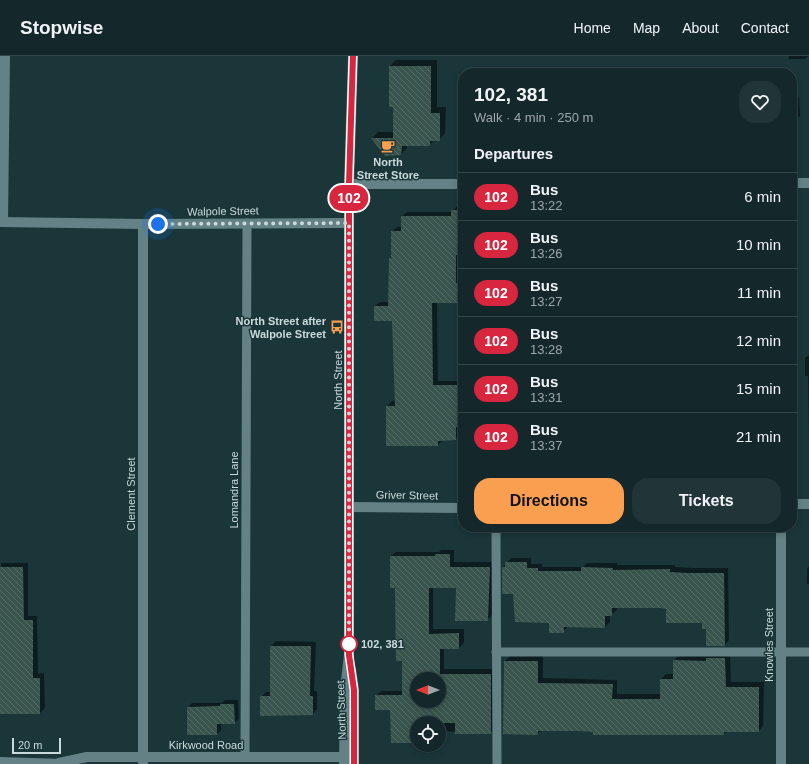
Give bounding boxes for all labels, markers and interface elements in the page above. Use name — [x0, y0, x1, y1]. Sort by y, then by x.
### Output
text: Stopwise — [20, 17, 103, 38]
text: Home — [574, 20, 611, 36]
text: Map — [633, 20, 660, 36]
text: About — [682, 20, 719, 36]
text: Contact — [741, 20, 789, 36]
button: heart — [739, 81, 781, 123]
text: 102, 381 — [474, 84, 548, 105]
text: Walk · 4 min · 250 m — [474, 110, 593, 125]
cafe icon: North Street Store — [380, 138, 396, 154]
text: Departures — [474, 145, 553, 162]
place label: North Street Store — [357, 156, 419, 181]
text: Bus — [530, 181, 558, 198]
line badge: 102 — [326, 185, 372, 211]
text: 6 min — [744, 188, 781, 205]
text: 102 — [484, 189, 508, 205]
text: 102 — [337, 190, 361, 206]
text: 13:22 — [530, 198, 563, 213]
street label: Walpole Street — [187, 204, 259, 218]
your location — [148, 214, 168, 234]
text: Bus — [530, 229, 558, 246]
text: 10 min — [736, 236, 781, 253]
text: 102 — [484, 237, 508, 253]
text: 13:26 — [530, 246, 563, 261]
text: Bus — [530, 277, 558, 294]
text: 11 min — [737, 284, 781, 301]
text: 102 — [484, 285, 508, 301]
text: 13:27 — [530, 294, 563, 309]
place label: North Street after Walpole Street — [236, 315, 327, 340]
bus stop icon: North Street after Walpole Street — [329, 319, 345, 335]
text: Bus — [530, 325, 558, 342]
text: 12 min — [736, 332, 781, 349]
text: 102 — [484, 333, 508, 349]
text: 13:28 — [530, 342, 563, 357]
street label: North Street — [332, 350, 344, 410]
text: Bus — [530, 373, 558, 390]
text: 15 min — [736, 380, 781, 397]
text: 102 — [484, 381, 508, 397]
text: 13:31 — [530, 390, 563, 405]
text: Bus — [530, 421, 558, 438]
text: 21 min — [736, 428, 781, 445]
text: 102 — [484, 429, 508, 445]
text: 13:37 — [530, 438, 563, 453]
street label: Lomandra Lane — [228, 451, 240, 529]
street label: Clement Street — [125, 457, 137, 531]
button: Directions — [474, 478, 624, 524]
button: Tickets — [632, 478, 781, 524]
street label: Griver Street — [376, 488, 438, 502]
street label: Knowles Street — [763, 608, 775, 682]
marker: 102, 381 — [340, 635, 358, 653]
place label: 102, 381 — [361, 638, 404, 650]
north arrow — [410, 672, 446, 708]
map controls — [410, 672, 446, 752]
street label: North Street — [334, 680, 348, 740]
button: locate — [410, 716, 446, 752]
scale bar — [12, 736, 61, 755]
text: 20 m — [18, 739, 42, 751]
street label: Kirkwood Road — [169, 739, 243, 751]

